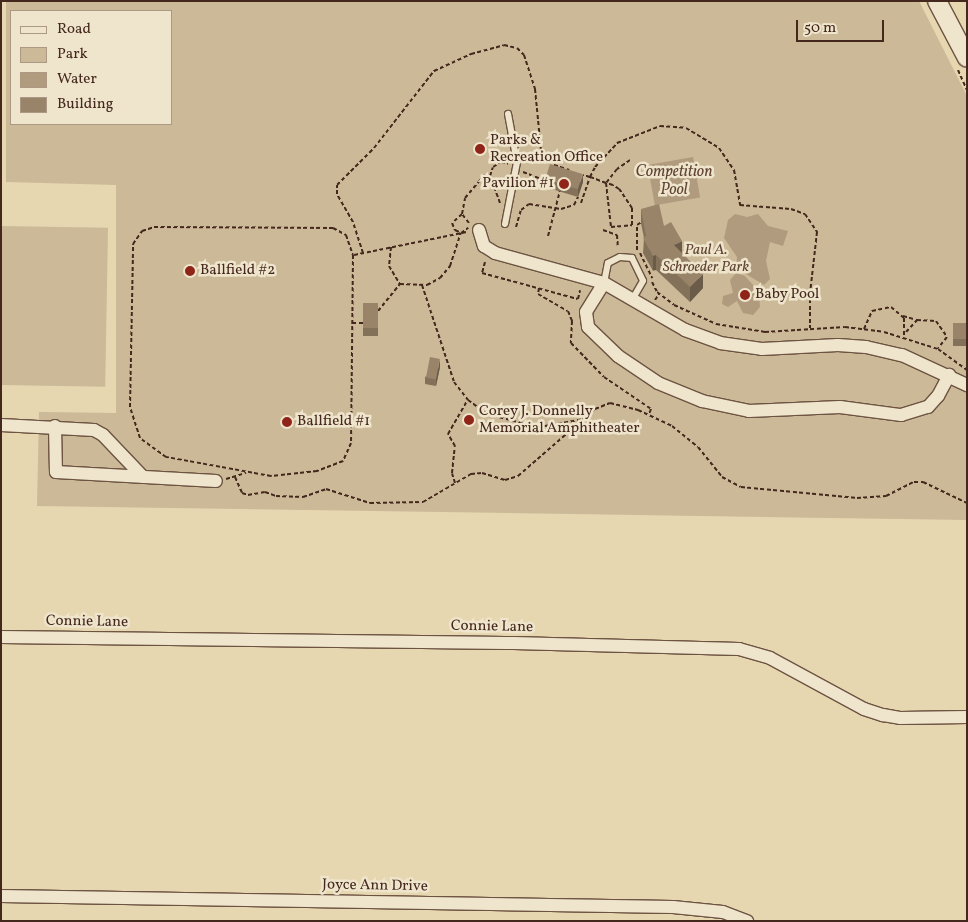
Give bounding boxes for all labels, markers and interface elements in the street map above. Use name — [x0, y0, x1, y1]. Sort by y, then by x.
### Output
legend — [10, 10, 172, 125]
scale bar — [798, 10, 886, 42]
text: 50 m — [804, 18, 836, 39]
text: Road — [57, 19, 91, 40]
text: Park — [57, 44, 88, 65]
text: Water — [57, 69, 97, 90]
text: Building — [57, 94, 113, 115]
place label: Parks & Recreation Office — [490, 131, 603, 166]
marker: Parks & Recreation Office — [474, 143, 486, 155]
water label: Competition Pool — [636, 162, 712, 200]
place label: Pavilion #1 — [482, 175, 554, 193]
marker: Pavilion #1 — [558, 178, 570, 190]
park label: Paul A. Schroeder Park — [663, 241, 749, 276]
place label: Ballfield #2 — [200, 262, 275, 280]
marker: Ballfield #2 — [184, 265, 196, 277]
place label: Baby Pool — [755, 286, 820, 304]
marker: Baby Pool — [739, 289, 751, 301]
place label: Corey J. Donnelly Memorial Amphitheater — [479, 402, 640, 437]
place label: Ballfield #1 — [297, 413, 370, 431]
marker: Corey J. Donnelly Memorial Amphitheater — [463, 414, 475, 426]
marker: Ballfield #1 — [281, 416, 293, 428]
street label: Connie Lane — [46, 612, 128, 632]
street label: Connie Lane — [451, 617, 533, 637]
street label: Joyce Ann Drive — [322, 876, 428, 896]

